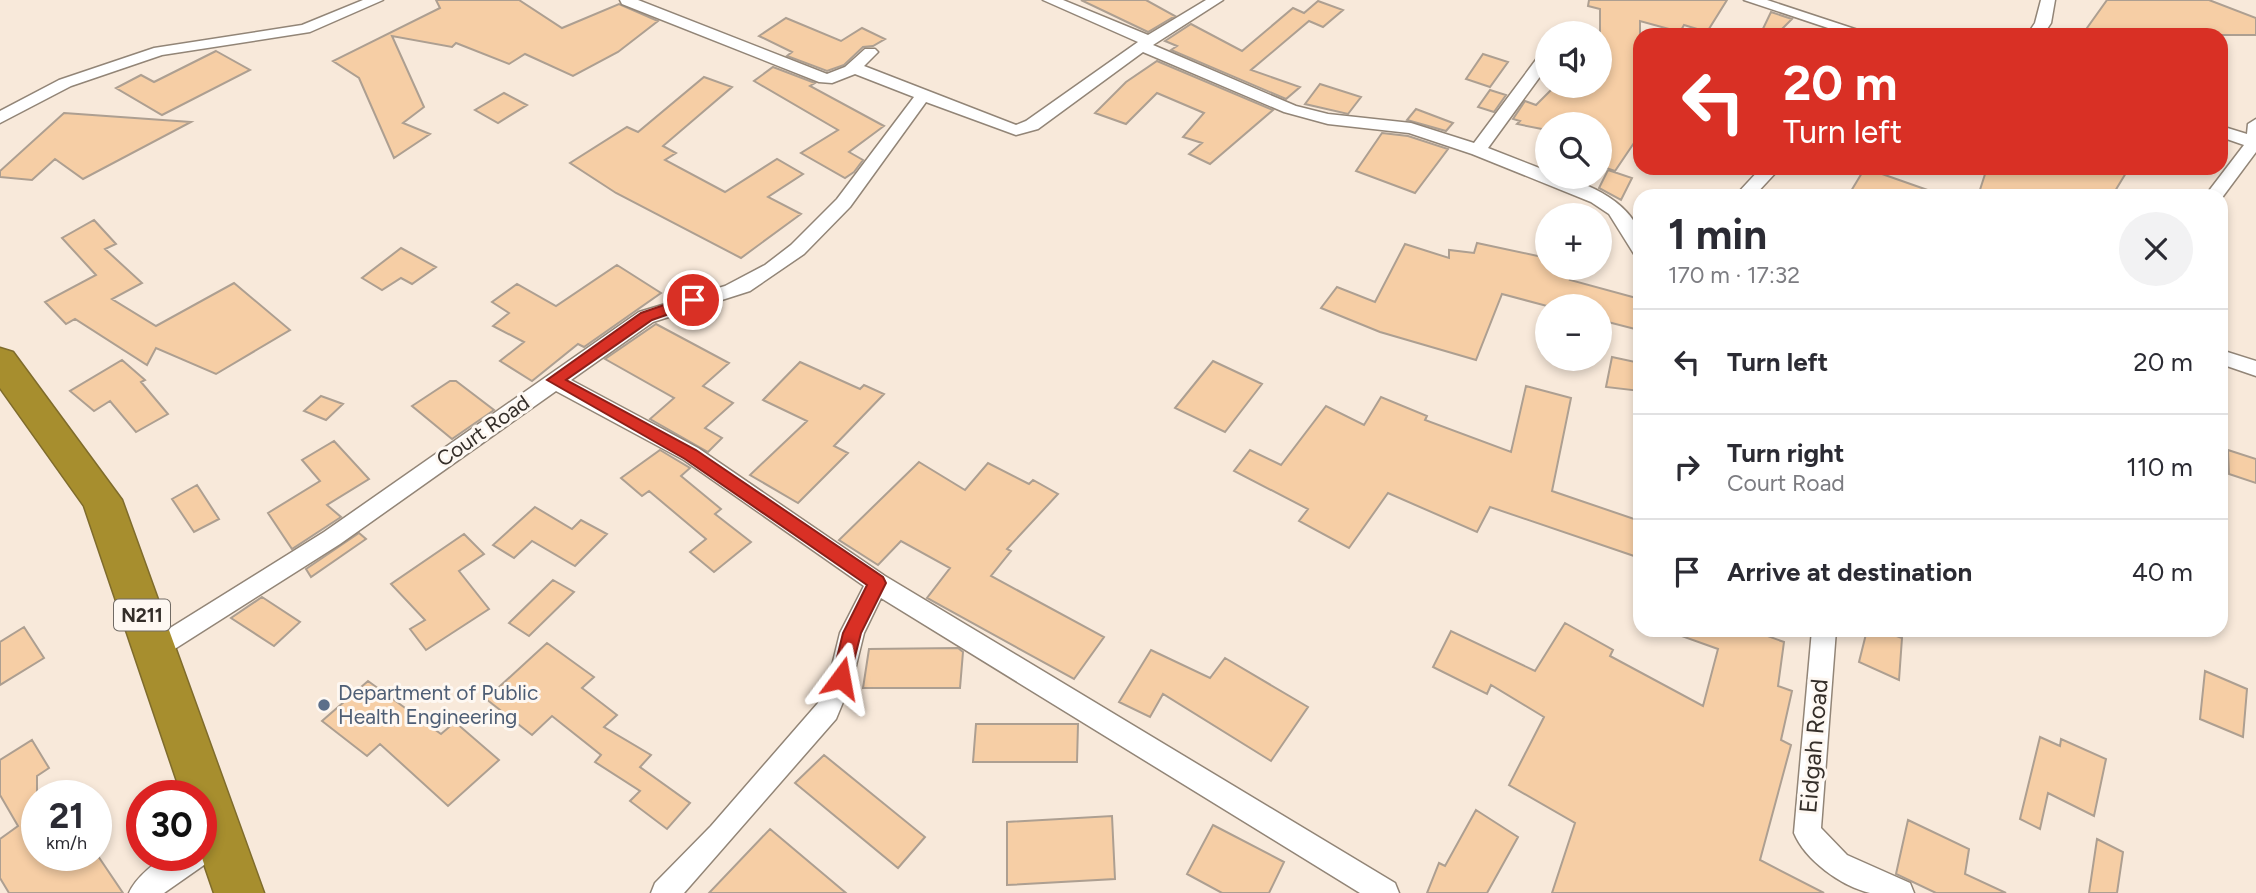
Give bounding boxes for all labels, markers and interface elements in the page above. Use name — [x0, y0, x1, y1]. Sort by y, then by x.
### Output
map controls — [1535, 21, 1612, 371]
button: sound — [1535, 21, 1612, 98]
text: 20 m — [1783, 53, 1898, 112]
icon: left — [1668, 56, 1759, 147]
button: search — [1535, 112, 1612, 189]
text: Turn left — [1783, 113, 1902, 151]
button: + — [1535, 203, 1612, 280]
text: 1 min — [1668, 209, 1767, 260]
button: close — [2119, 212, 2193, 286]
text: 170 m · 17:32 — [1668, 261, 1800, 289]
pin — [663, 270, 723, 330]
icon: arrive — [674, 281, 712, 319]
button: − — [1535, 294, 1612, 371]
icon: left — [1668, 343, 1706, 381]
text: Turn left — [1727, 346, 1828, 378]
text: 20 m — [2133, 346, 2193, 378]
street label: Court Road — [431, 389, 534, 472]
text: Turn right — [1727, 437, 1844, 469]
icon: right — [1668, 448, 1706, 486]
text: 110 m — [2126, 451, 2193, 483]
text: Court Road — [1727, 469, 1845, 497]
icon: arrive — [1668, 553, 1706, 591]
text: Arrive at destination — [1727, 556, 1972, 588]
text: 40 m — [2132, 556, 2193, 588]
road number: N211 — [114, 600, 170, 630]
position arrow — [804, 641, 878, 715]
street label: Eidgah Road — [1793, 678, 1834, 814]
place label: Department of Public Health Engineering — [338, 680, 538, 729]
marker: Department of Public Health Engineering — [316, 697, 332, 713]
speed limit sign: 30 — [126, 780, 217, 871]
text: 21 — [49, 795, 84, 837]
text: km/h — [46, 832, 87, 854]

